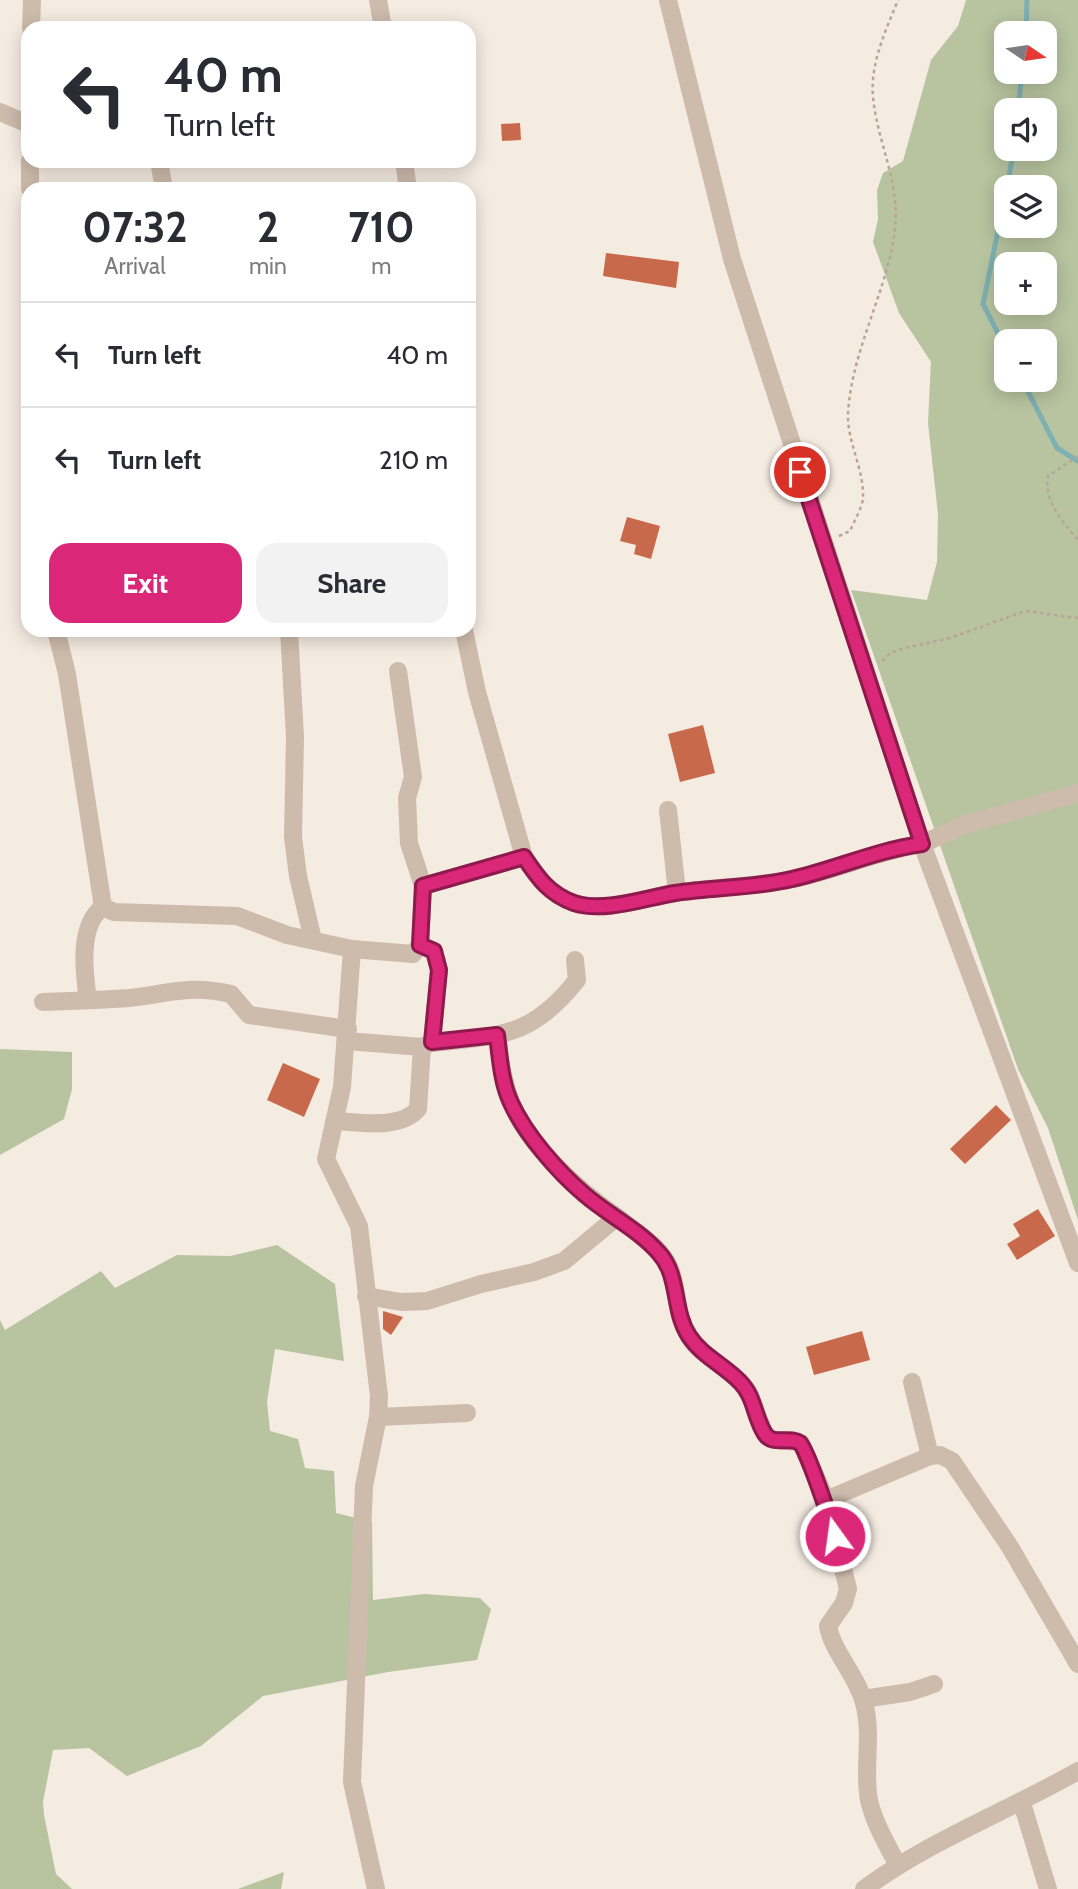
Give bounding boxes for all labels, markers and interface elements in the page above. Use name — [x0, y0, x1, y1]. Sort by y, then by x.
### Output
north arrow — [994, 21, 1057, 84]
map controls — [994, 21, 1057, 392]
text: 40 m — [164, 45, 283, 104]
icon: left — [49, 49, 140, 140]
button: sound — [994, 98, 1057, 161]
text: Turn left — [164, 105, 275, 144]
button: layers — [994, 175, 1057, 238]
text: 07:32 — [82, 201, 188, 253]
text: 2 — [257, 201, 279, 253]
text: 710 — [348, 201, 415, 253]
text: Arrival — [104, 252, 166, 280]
text: min — [249, 252, 287, 280]
text: m — [371, 252, 391, 280]
button: + — [994, 252, 1057, 315]
button: − — [994, 329, 1057, 392]
icon: left — [49, 336, 87, 374]
text: Turn left — [108, 339, 201, 371]
text: 40 m — [386, 339, 448, 371]
icon: left — [49, 441, 87, 479]
pin — [770, 442, 830, 502]
text: Turn left — [108, 444, 201, 476]
text: 210 m — [379, 444, 448, 476]
icon: arrive — [781, 453, 819, 491]
button: Exit — [49, 543, 242, 623]
button: Share — [256, 543, 448, 623]
position arrow — [798, 1499, 872, 1573]

